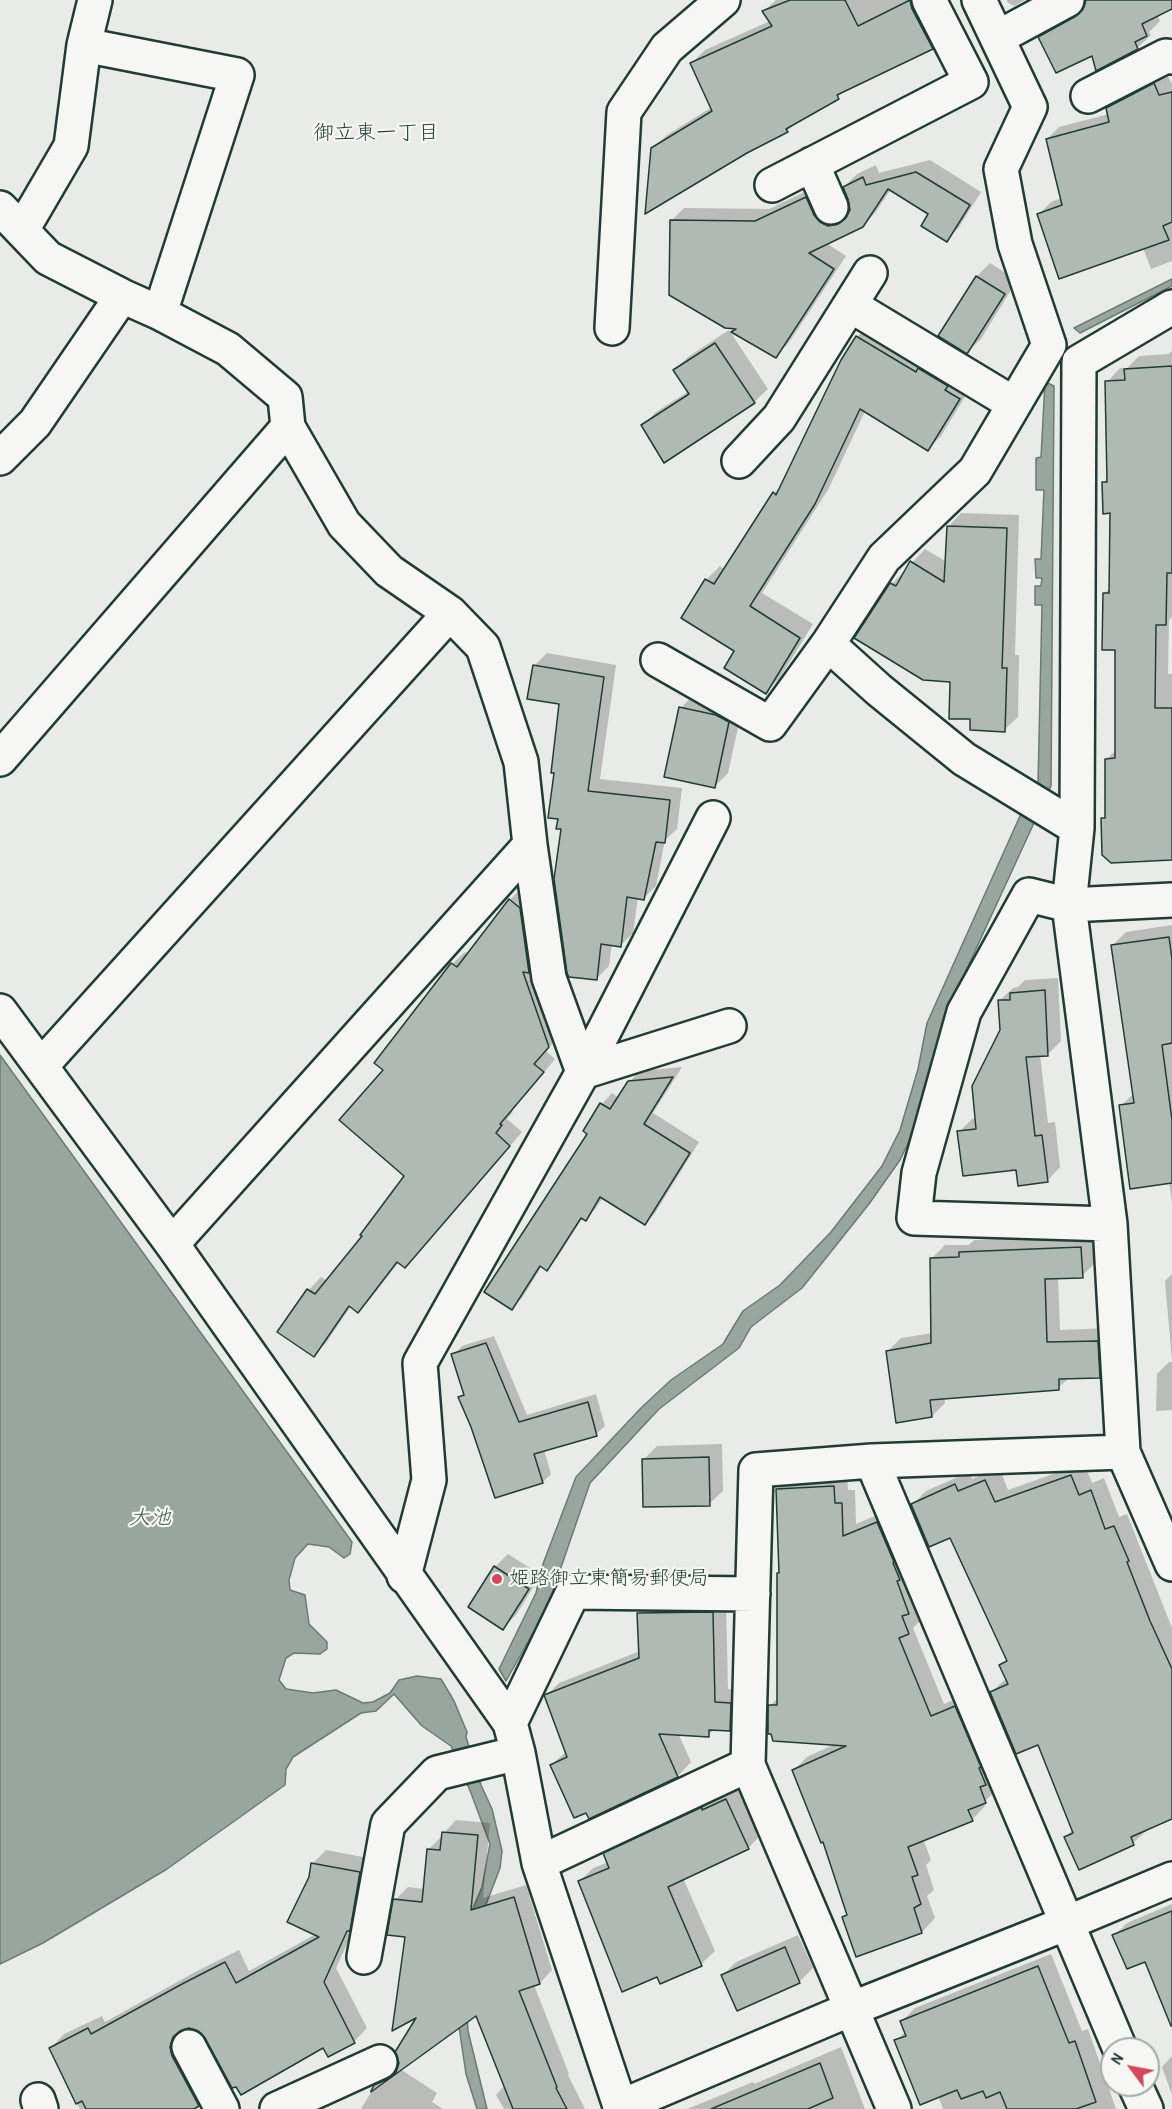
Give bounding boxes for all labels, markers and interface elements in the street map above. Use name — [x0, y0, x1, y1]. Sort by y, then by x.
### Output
district label: 御立東一丁目 — [313, 120, 439, 146]
water label: 大池 — [129, 1505, 171, 1531]
place label: 姫路御立東簡易郵便局 — [509, 1567, 709, 1591]
marker: 姫路御立東簡易郵便局 — [490, 1572, 504, 1586]
north arrow — [1100, 2037, 1160, 2097]
text: N — [1105, 2049, 1128, 2068]

